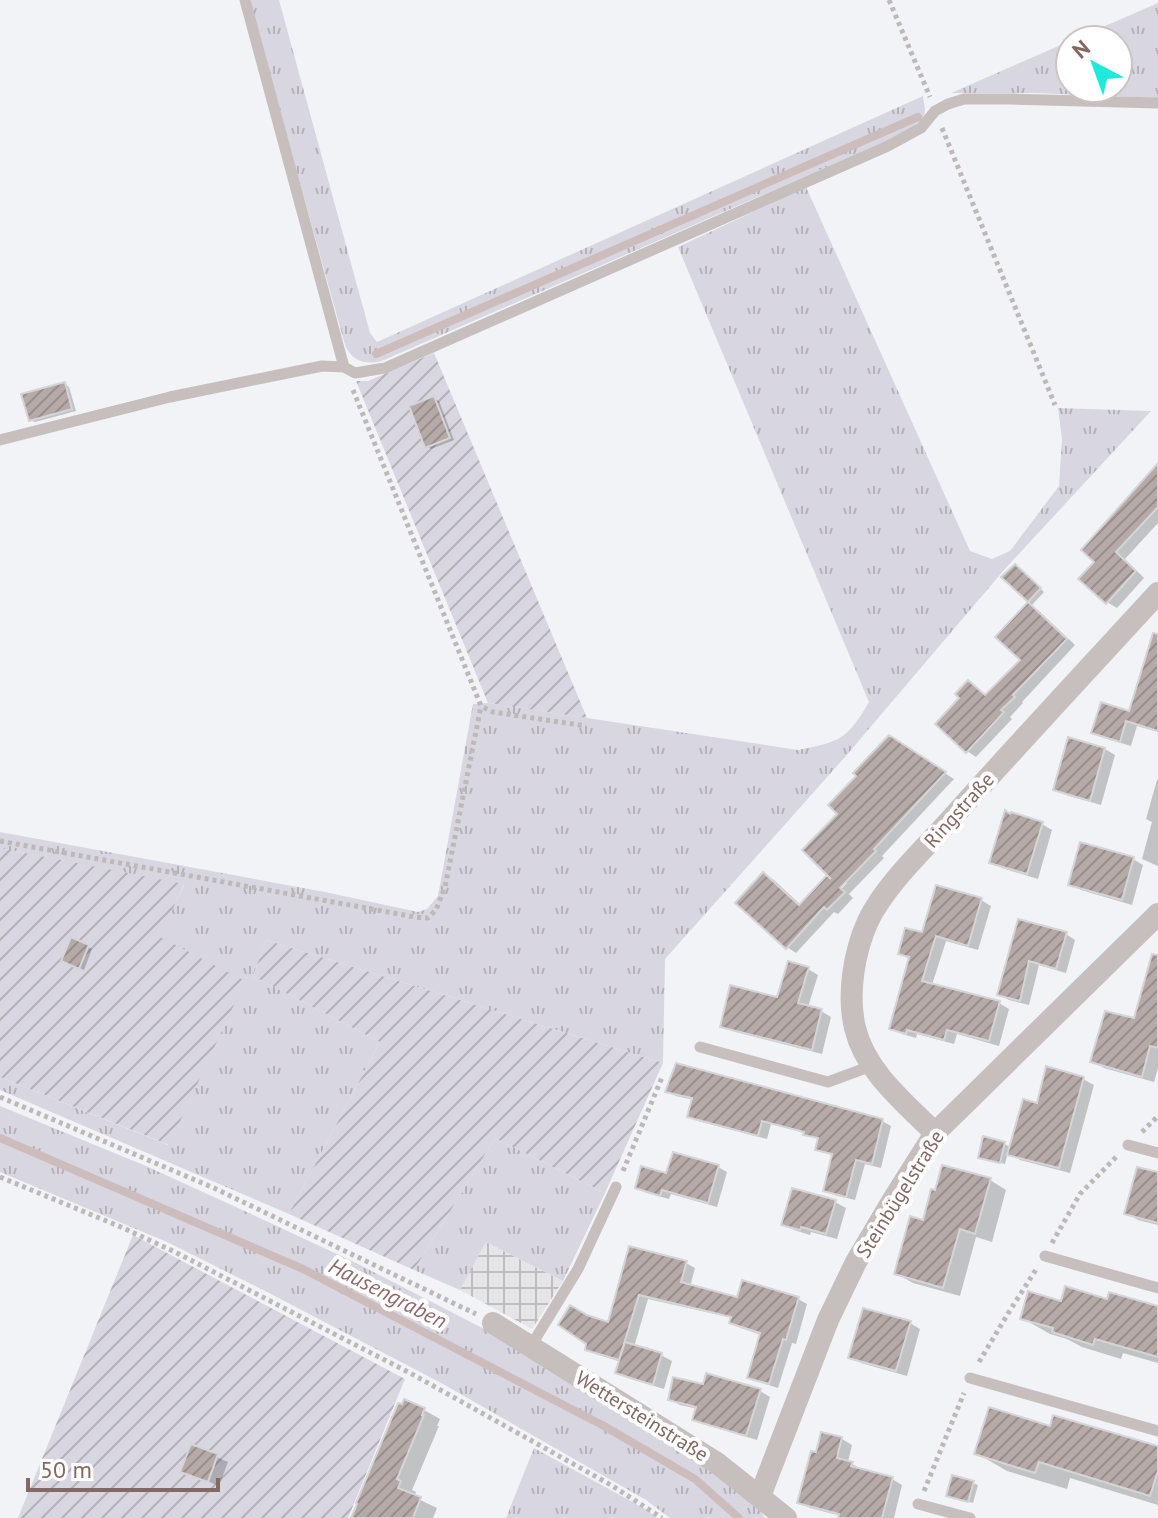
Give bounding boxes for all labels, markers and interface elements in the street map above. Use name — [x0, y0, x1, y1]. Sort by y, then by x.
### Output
north arrow — [1054, 24, 1134, 104]
text: N — [1066, 34, 1096, 64]
street label: Ringstraße — [918, 767, 1000, 853]
street label: Steinbügelstraße — [850, 1125, 950, 1263]
water label: Hausengraben — [324, 1251, 452, 1335]
street label: Wettersteinstraße — [571, 1365, 713, 1467]
scale bar — [28, 1442, 218, 1492]
text: 50 m — [40, 1454, 92, 1485]

